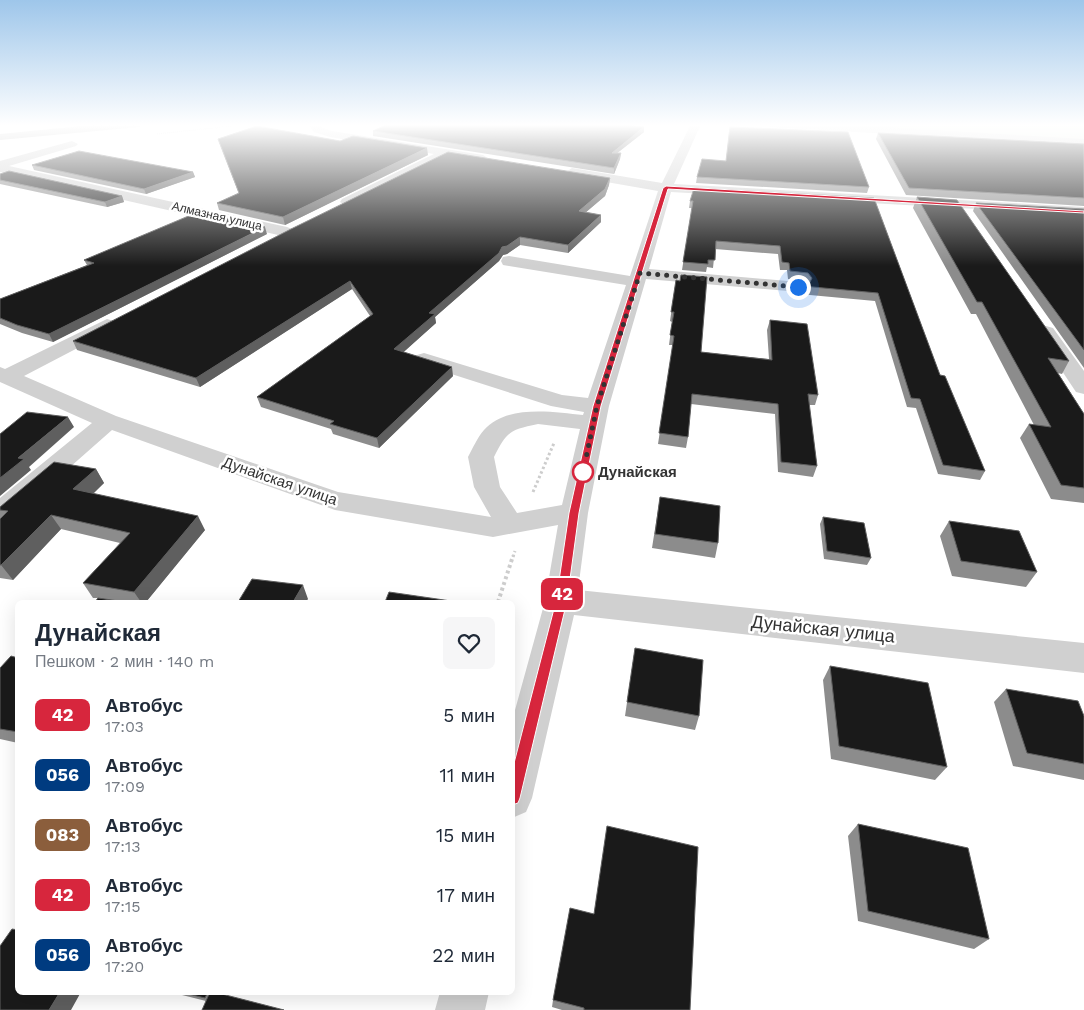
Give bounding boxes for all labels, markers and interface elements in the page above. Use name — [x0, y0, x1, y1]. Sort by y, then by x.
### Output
street label: Алмазная улица — [171, 199, 264, 233]
your location — [786, 275, 811, 300]
street label: Дунайская улица — [220, 453, 340, 509]
marker: Дунайская — [572, 461, 594, 483]
place label: Дунайская — [598, 463, 677, 481]
line badge: 42 — [540, 578, 584, 610]
text: 42 — [551, 583, 573, 604]
street label: Дунайская улица — [750, 611, 897, 647]
button: heart — [443, 617, 495, 669]
text: Дунайская — [35, 619, 161, 647]
text: Пешком · 2 мин · 140 m — [35, 652, 214, 671]
text: Автобус — [105, 694, 183, 717]
text: 42 — [51, 704, 74, 725]
text: 5 мин — [443, 704, 495, 727]
text: 17:03 — [105, 717, 144, 736]
text: Автобус — [105, 754, 183, 777]
text: 056 — [46, 764, 79, 785]
text: 11 мин — [440, 764, 495, 787]
text: 17:09 — [105, 777, 145, 796]
text: Автобус — [105, 814, 183, 837]
text: 083 — [46, 824, 79, 845]
text: 15 мин — [436, 824, 495, 847]
text: 17:13 — [105, 837, 141, 856]
text: Автобус — [105, 874, 183, 897]
text: 42 — [51, 884, 74, 905]
text: 17 мин — [437, 884, 495, 907]
text: 17:15 — [105, 897, 141, 916]
text: Автобус — [105, 934, 183, 957]
text: 056 — [46, 944, 79, 965]
text: 22 мин — [432, 944, 495, 967]
text: 17:20 — [105, 957, 144, 976]

